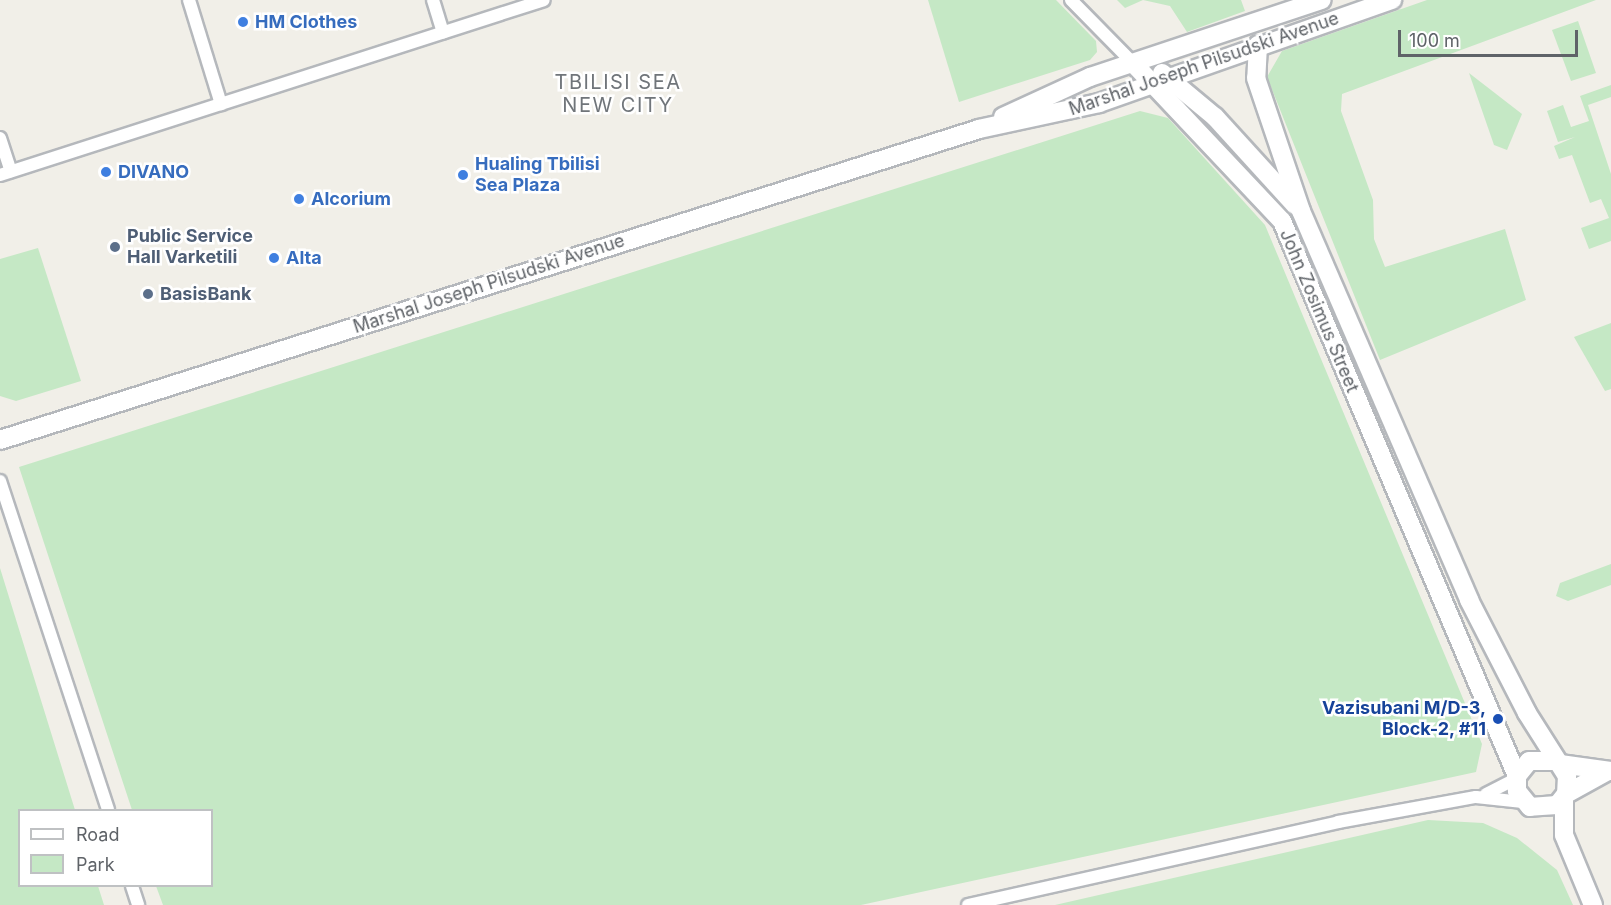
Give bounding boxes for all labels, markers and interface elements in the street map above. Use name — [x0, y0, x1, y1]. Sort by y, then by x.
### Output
street label: Marshal Joseph Pilsudski Avenue — [1066, 8, 1342, 120]
place label: HM Clothes — [255, 11, 357, 33]
marker: HM Clothes — [236, 15, 250, 29]
scale bar — [1401, 18, 1581, 56]
text: 100 m — [1409, 30, 1460, 51]
district label: TBILISI SEA NEW CITY — [554, 71, 682, 118]
place label: Hualing Tbilisi Sea Plaza — [475, 154, 600, 196]
place label: DIVANO — [118, 161, 189, 183]
marker: DIVANO — [99, 165, 113, 179]
marker: Hualing Tbilisi Sea Plaza — [456, 168, 470, 182]
place label: Alcorium — [311, 188, 391, 210]
marker: Alcorium — [292, 192, 306, 206]
place label: Public Service Hall Varketili — [127, 226, 253, 268]
street label: John Zosimus Street — [1275, 226, 1363, 396]
street label: Marshal Joseph Pilsudski Avenue — [351, 230, 627, 338]
marker: Public Service Hall Varketili — [108, 240, 122, 254]
place label: Alta — [286, 247, 322, 269]
marker: Alta — [267, 251, 281, 265]
place label: BasisBank — [160, 283, 251, 305]
marker: BasisBank — [141, 287, 155, 301]
place label: Vazisubani M/D-3, Block-2, #11 — [1322, 698, 1486, 740]
marker: Vazisubani M/D-3, Block-2, #11 — [1491, 712, 1505, 726]
legend — [18, 809, 213, 887]
text: Road — [76, 824, 119, 845]
text: Park — [76, 854, 115, 875]

